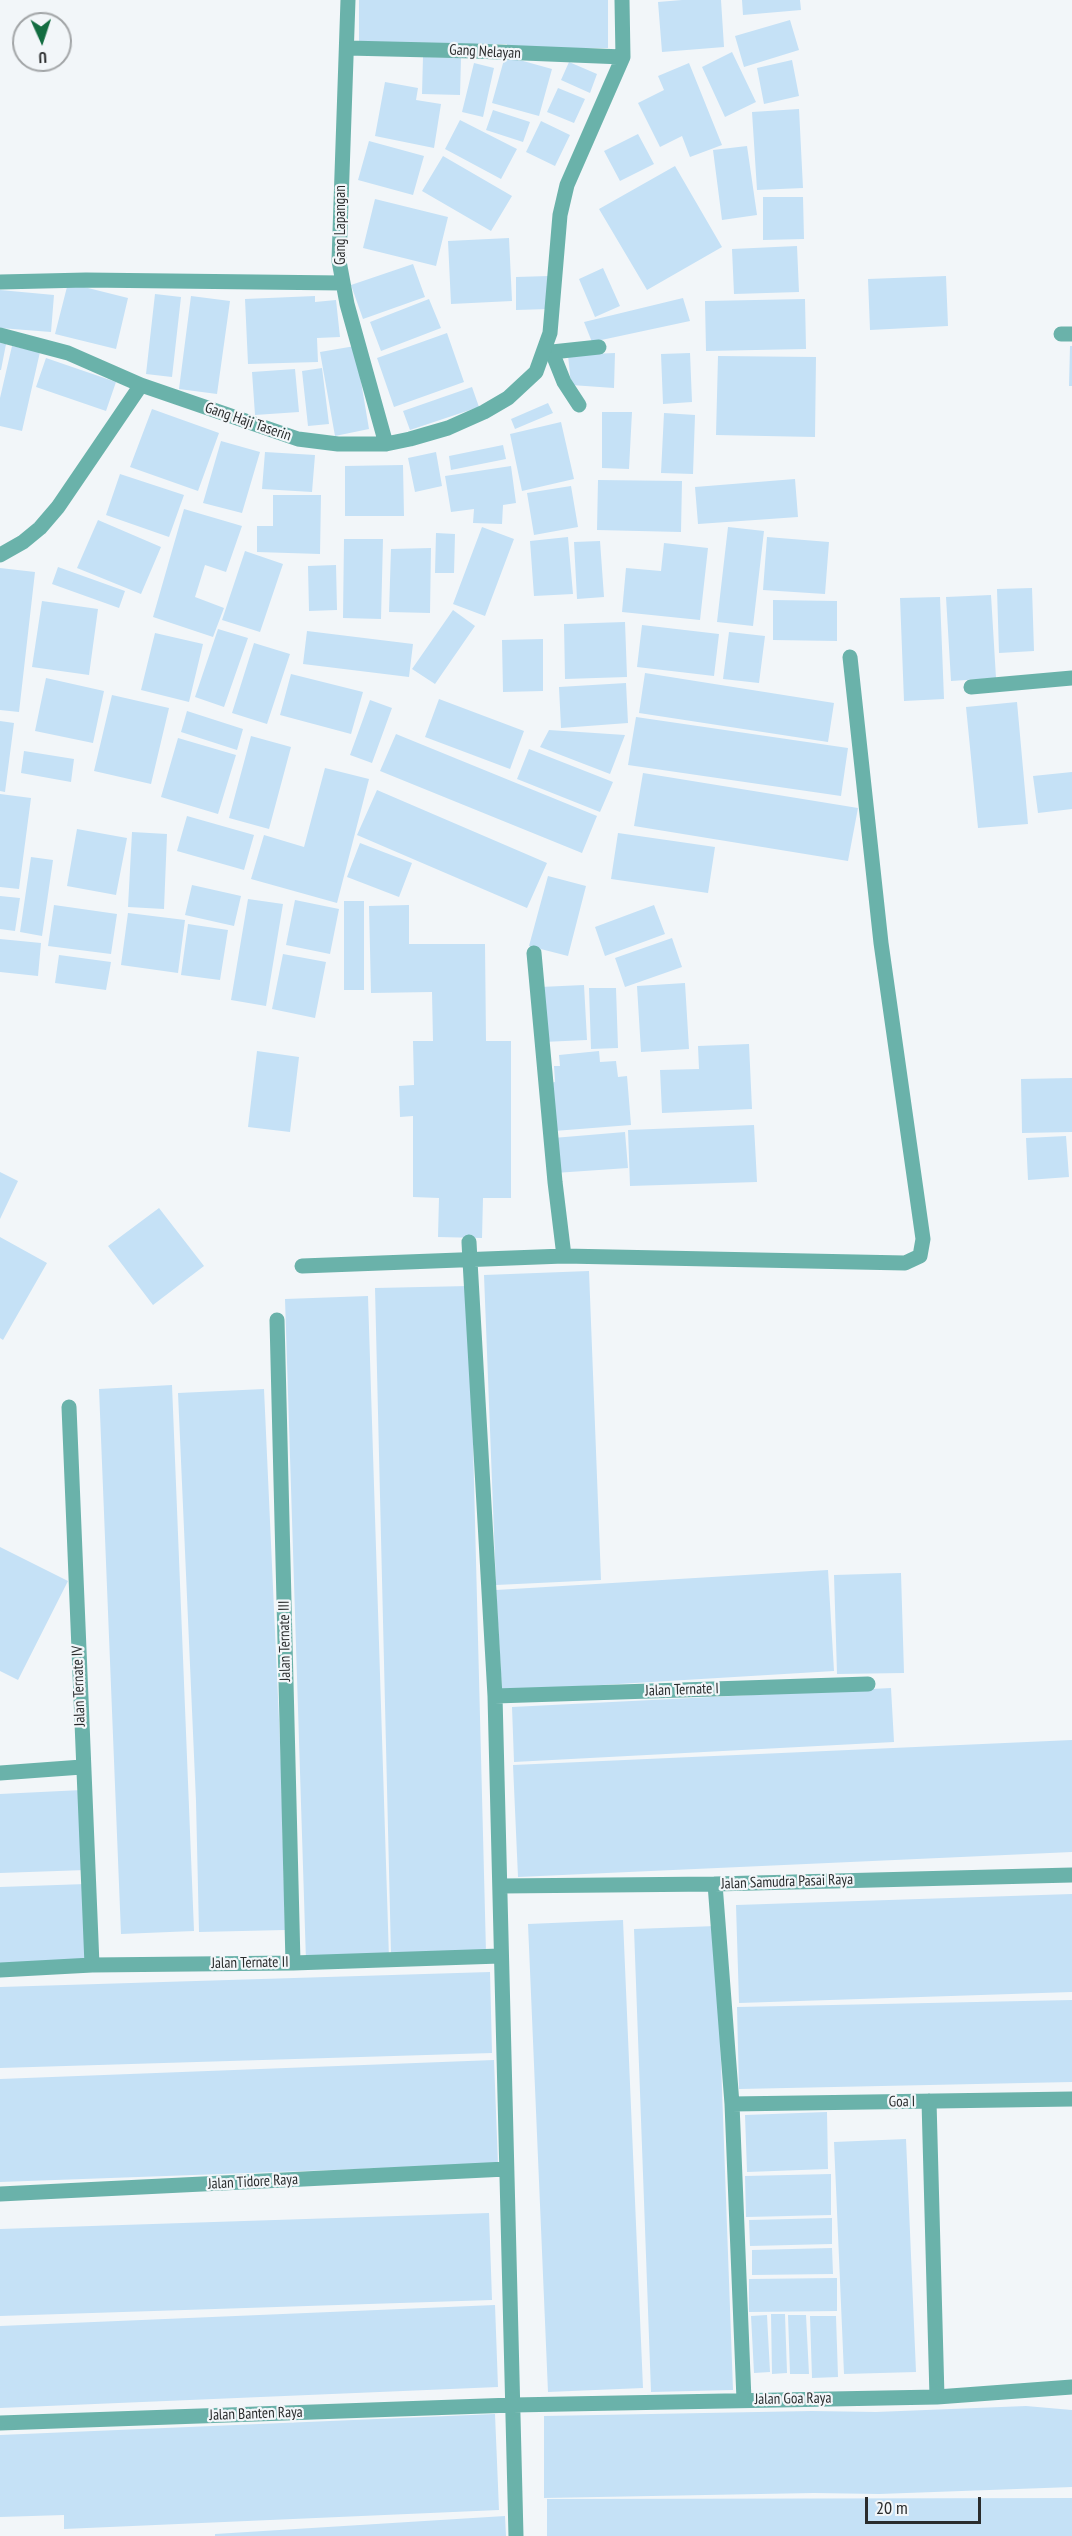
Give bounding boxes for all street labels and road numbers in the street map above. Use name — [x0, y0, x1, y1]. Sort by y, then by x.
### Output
street label: Gang Nelayan — [449, 41, 521, 63]
street label: Gang Lapangan — [332, 185, 350, 265]
street label: Gang Haji Taserin — [203, 399, 293, 445]
street label: Jalan Ternate III — [275, 1600, 295, 1682]
street label: Jalan Ternate IV — [69, 1645, 89, 1727]
street label: Jalan Ternate I — [645, 1680, 719, 1700]
street label: Jalan Samudra Pasai Raya — [721, 1871, 853, 1893]
street label: Jalan Ternate II — [211, 1953, 289, 1973]
street label: Goa I — [889, 2093, 915, 2111]
street label: Jalan Tidore Raya — [208, 2171, 298, 2193]
street label: Jalan Goa Raya — [754, 2389, 832, 2409]
street label: Jalan Banten Raya — [209, 2403, 303, 2425]

